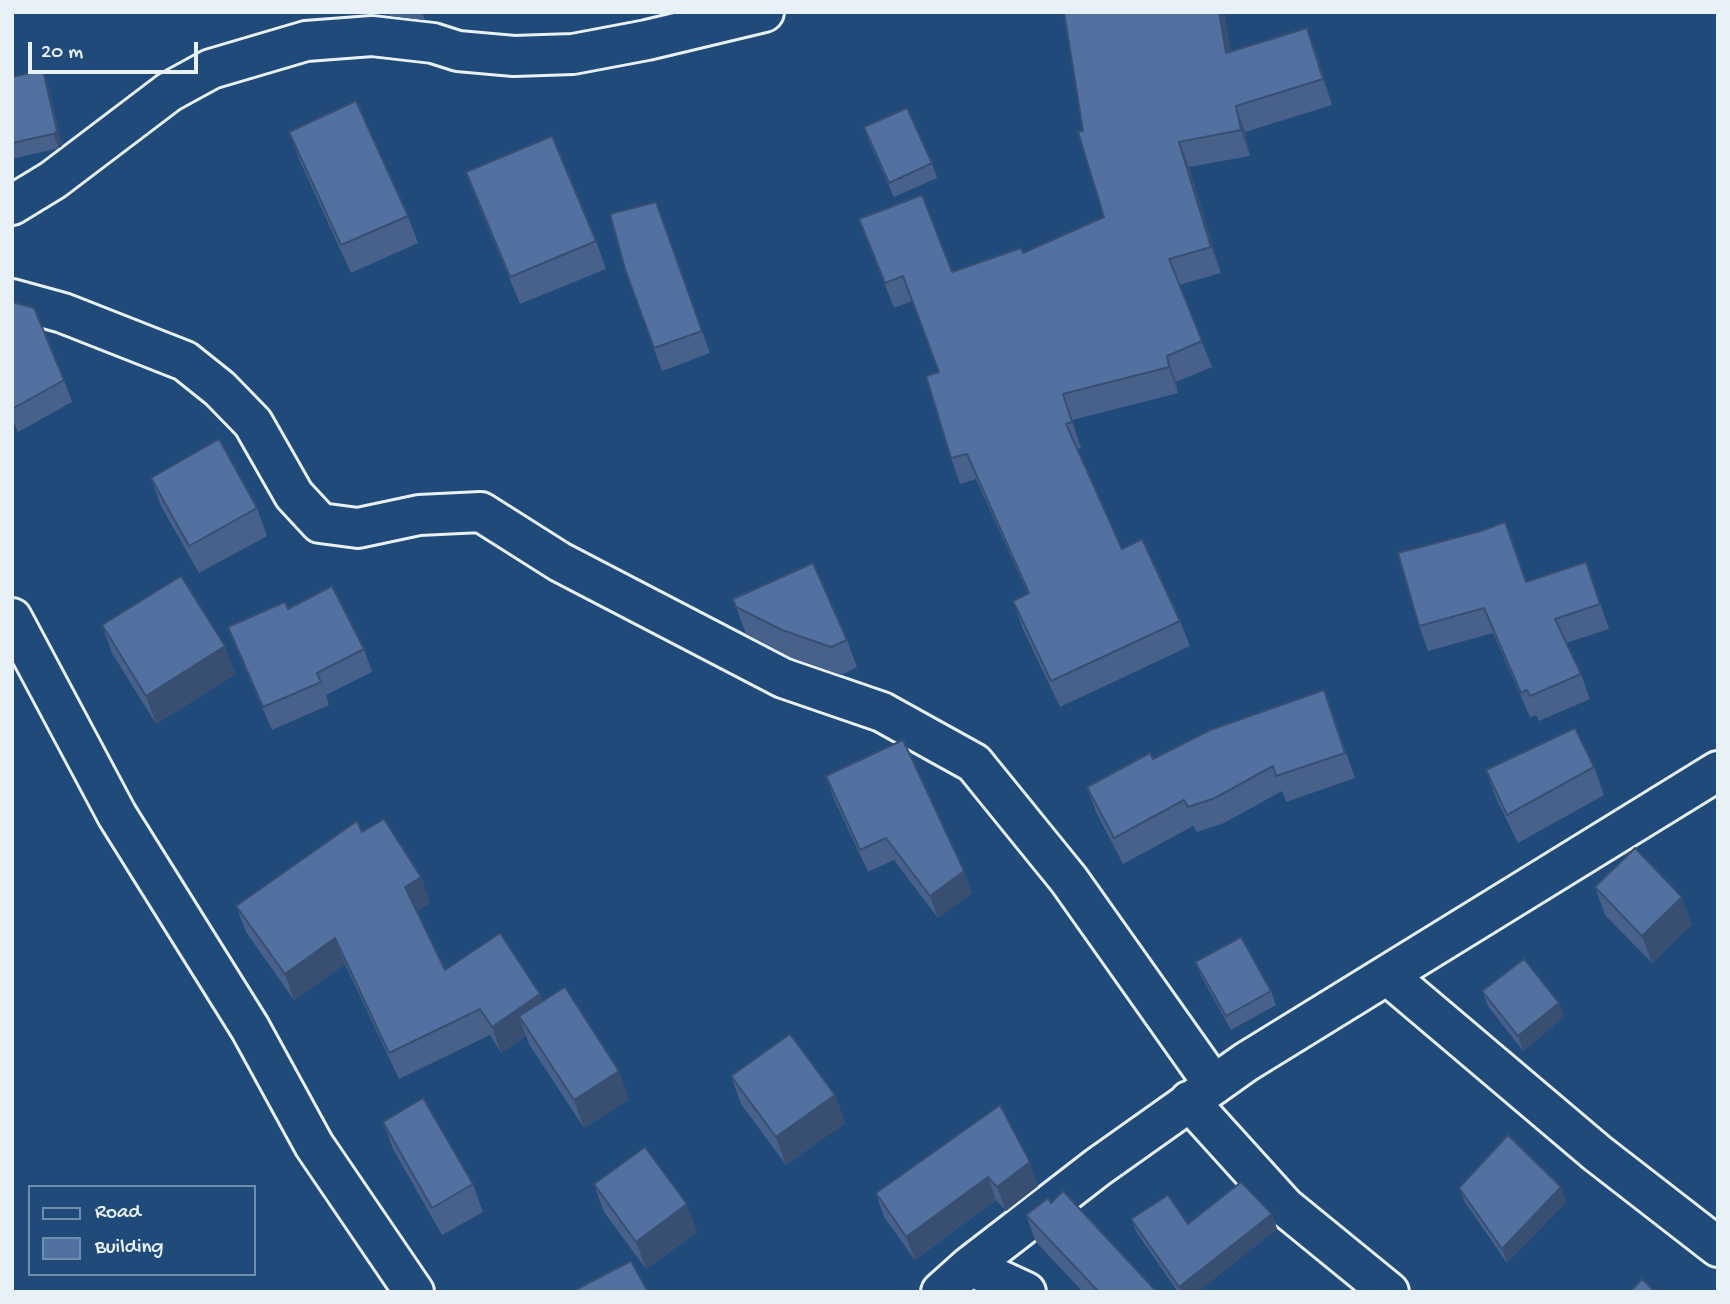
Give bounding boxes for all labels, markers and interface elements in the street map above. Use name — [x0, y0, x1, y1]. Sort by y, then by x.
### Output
scale bar — [32, 28, 201, 72]
text: 20 m — [41, 41, 83, 66]
legend — [28, 1185, 256, 1276]
text: Road — [95, 1201, 141, 1226]
text: Building — [95, 1236, 164, 1261]

